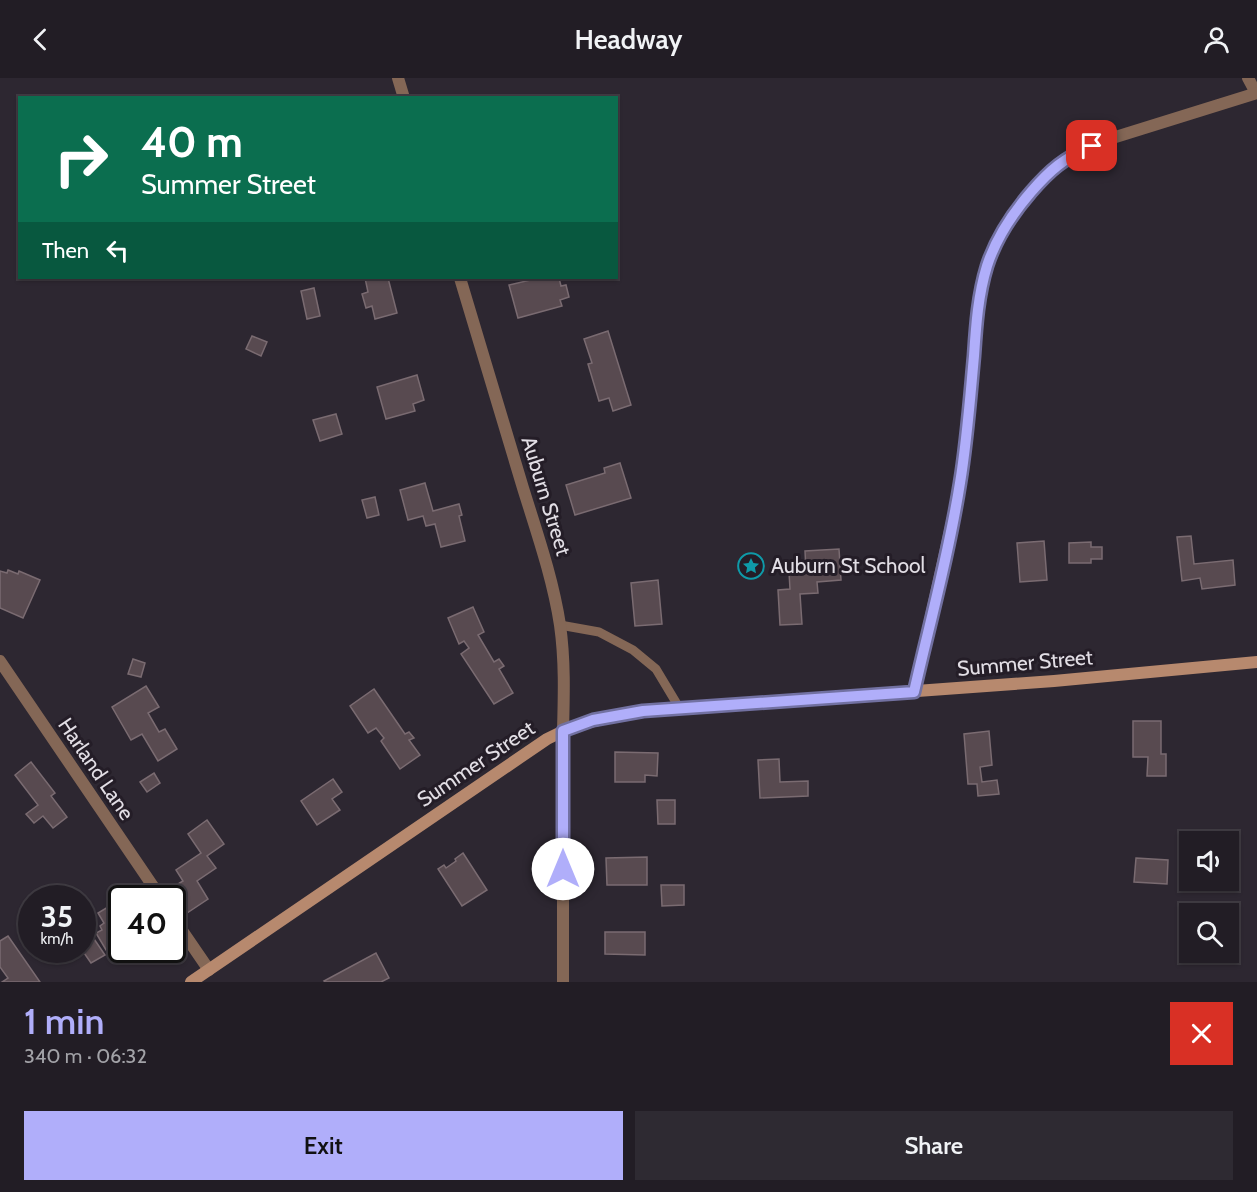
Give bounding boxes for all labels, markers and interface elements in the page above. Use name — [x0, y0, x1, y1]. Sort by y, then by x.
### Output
icon: back — [24, 23, 57, 56]
text: Headway — [575, 23, 682, 56]
icon: person — [1200, 23, 1233, 56]
text: 40 m — [141, 116, 243, 168]
icon: right — [42, 120, 120, 198]
pin — [1066, 120, 1117, 171]
icon: arrive — [1075, 129, 1108, 162]
text: Summer Street — [141, 168, 316, 201]
icon: left — [101, 234, 134, 267]
text: Then — [42, 237, 89, 264]
street label: Auburn Street — [516, 433, 576, 559]
place icon: Auburn St School — [736, 551, 766, 581]
place label: Auburn St School — [771, 553, 925, 578]
street label: Summer Street — [956, 644, 1094, 681]
street label: Harland Lane — [53, 713, 140, 825]
street label: Summer Street — [412, 715, 539, 812]
map controls — [1179, 831, 1239, 963]
button: sound — [1179, 831, 1239, 891]
position arrow — [531, 837, 595, 901]
speed limit sign: 40 — [108, 885, 186, 963]
text: 35 — [41, 898, 73, 935]
button: search — [1179, 903, 1239, 963]
text: km/h — [41, 930, 73, 948]
text: 1 min — [24, 999, 104, 1043]
button: close — [1170, 1002, 1233, 1065]
text: 340 m · 06:32 — [24, 1044, 147, 1068]
button: Exit — [24, 1111, 623, 1180]
button: Share — [635, 1111, 1233, 1180]

